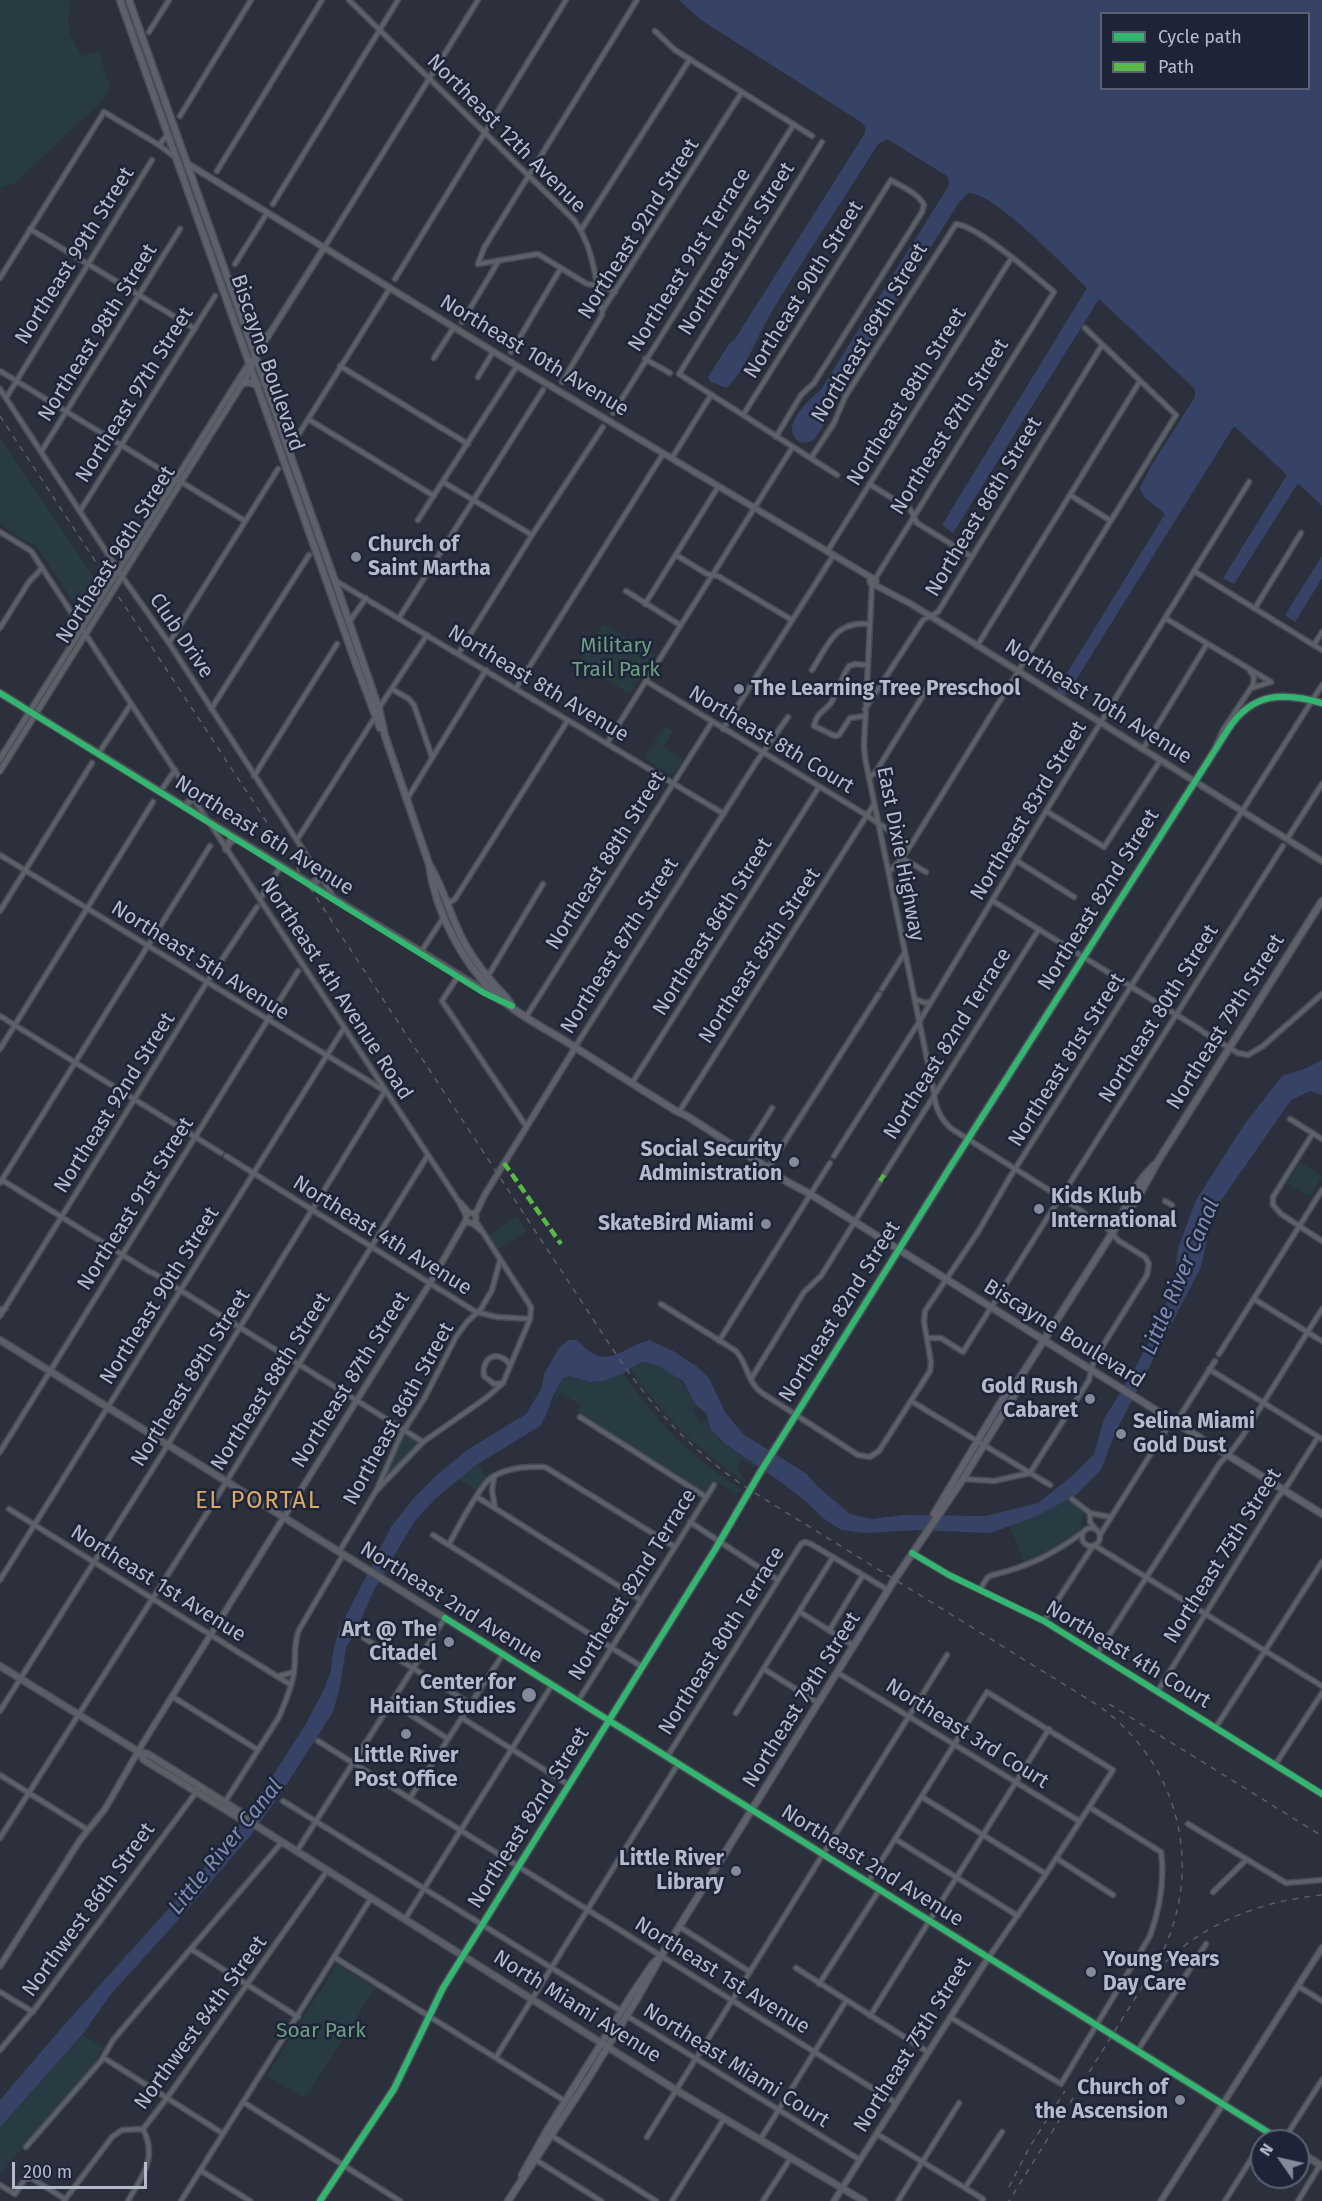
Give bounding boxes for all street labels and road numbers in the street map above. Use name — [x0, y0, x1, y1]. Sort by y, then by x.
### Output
street label: Northeast 12th Avenue — [421, 49, 591, 219]
street label: Northeast 92nd Street — [573, 134, 705, 324]
street label: Northeast 91st Street — [673, 158, 801, 340]
street label: Northeast 99th Street — [10, 163, 140, 349]
street label: Northeast 91st Terrace — [623, 164, 757, 356]
street label: Northeast 90th Street — [739, 196, 869, 384]
street label: Northeast 98th Street — [33, 239, 163, 427]
street label: Northeast 89th Street — [806, 239, 934, 427]
street label: Biscayne Boulevard — [225, 271, 309, 455]
street label: Northeast 10th Avenue — [435, 290, 633, 422]
street label: Northeast 97th Street — [71, 302, 199, 488]
street label: Northeast 88th Street — [842, 303, 972, 491]
street label: Northeast 87th Street — [886, 334, 1014, 520]
street label: Northeast 86th Street — [920, 413, 1048, 601]
street label: Northeast 96th Street — [51, 462, 181, 648]
street label: Club Drive — [143, 589, 219, 683]
street label: Northeast 8th Avenue — [443, 620, 633, 748]
street label: Northeast 10th Avenue — [1000, 634, 1196, 770]
street label: Northeast 8th Court — [684, 681, 858, 799]
street label: Northeast 83rd Street — [966, 717, 1092, 905]
street label: East Dixie Highway — [871, 765, 929, 943]
street label: Northeast 88th Street — [541, 767, 671, 955]
street label: Northeast 6th Avenue — [170, 771, 358, 901]
street label: Northeast 82nd Street — [1033, 805, 1165, 995]
street label: Northeast 86th Street — [648, 833, 778, 1021]
street label: Northeast 87th Street — [556, 853, 684, 1039]
street label: Northeast 85th Street — [694, 863, 826, 1049]
street label: Northeast 4th Avenue Road — [255, 873, 417, 1105]
street label: Northeast 5th Avenue — [106, 896, 294, 1026]
street label: Northeast 80th Street — [1094, 920, 1224, 1108]
street label: Northeast 79th Street — [1162, 930, 1290, 1114]
street label: Northeast 82nd Terrace — [879, 943, 1017, 1145]
street label: Northeast 81st Street — [1003, 969, 1131, 1151]
street label: Northeast 92nd Street — [49, 1008, 181, 1198]
street label: Northeast 91st Street — [72, 1113, 200, 1295]
street label: Northeast 4th Avenue — [288, 1171, 476, 1301]
street label: Northeast 90th Street — [95, 1202, 225, 1390]
street label: Northeast 82nd Street — [774, 1217, 906, 1407]
street label: Biscayne Boulevard — [979, 1274, 1149, 1394]
street label: Northeast 89th Street — [126, 1285, 256, 1471]
street label: Northeast 87th Street — [287, 1287, 415, 1473]
street label: Northeast 88th Street — [206, 1288, 336, 1476]
street label: Northeast 86th Street — [338, 1318, 460, 1510]
street label: Northeast 75th Street — [1159, 1464, 1287, 1648]
street label: Northeast 82nd Terrace — [564, 1484, 702, 1686]
street label: Northeast 1st Avenue — [66, 1520, 250, 1648]
street label: Northeast 2nd Avenue — [355, 1537, 547, 1669]
street label: Northeast 80th Terrace — [654, 1542, 790, 1740]
street label: Northeast 4th Court — [1041, 1596, 1215, 1714]
street label: Northeast 79th Street — [738, 1608, 866, 1792]
street label: Northeast 3rd Court — [881, 1674, 1053, 1794]
street label: Northeast 82nd Street — [463, 1723, 595, 1913]
street label: Northeast 2nd Avenue — [776, 1800, 968, 1932]
street label: Northwest 86th Street — [17, 1818, 161, 2002]
street label: Northeast 1st Avenue — [630, 1912, 814, 2040]
street label: Northwest 84th Street — [129, 1931, 273, 2115]
street label: North Miami Avenue — [488, 1945, 666, 2069]
street label: Northeast 75th Street — [849, 1953, 977, 2137]
street label: Northeast Miami Court — [638, 1998, 834, 2134]

